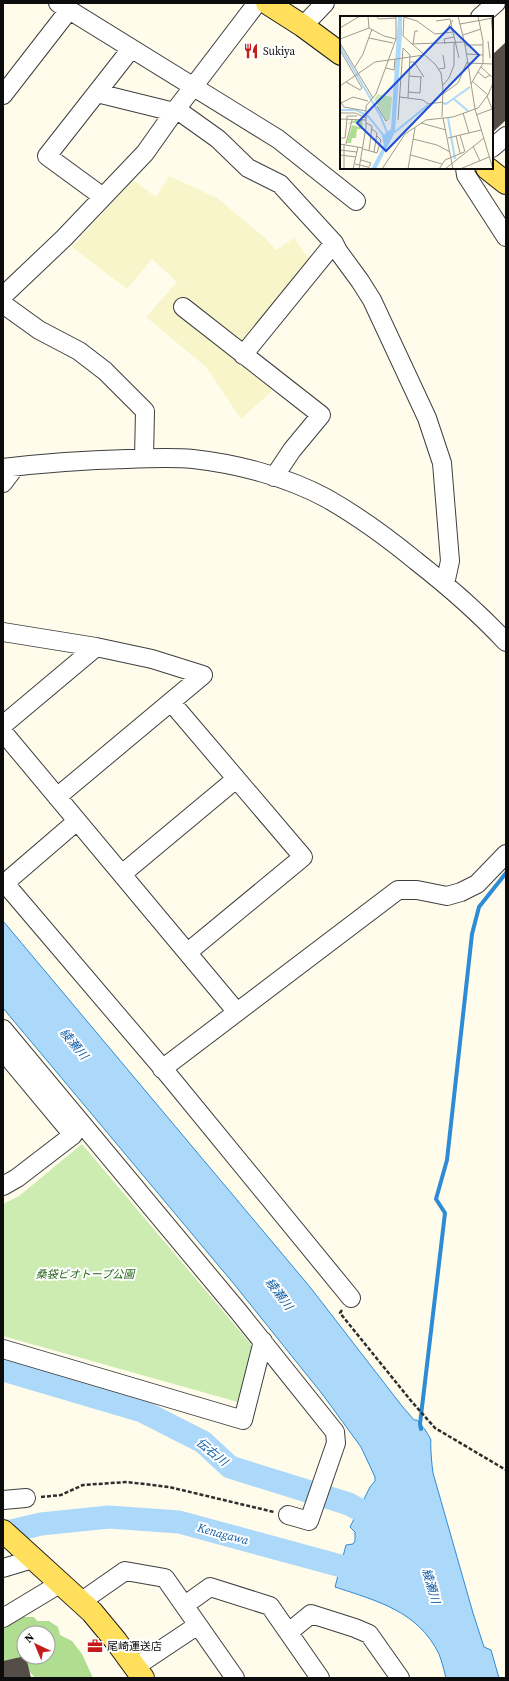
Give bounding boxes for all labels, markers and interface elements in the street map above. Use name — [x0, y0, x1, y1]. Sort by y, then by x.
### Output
inset map — [340, 16, 493, 169]
restaurant icon: Sukiya — [242, 42, 260, 60]
place label: Sukiya — [263, 44, 296, 59]
water label: 綾瀬川 — [56, 1025, 93, 1064]
park label: 桑袋ビオトープ公園 — [36, 1267, 136, 1282]
water label: 綾瀬川 — [262, 1275, 297, 1315]
water label: 伝右川 — [193, 1434, 233, 1471]
water label: Kenagawa — [195, 1519, 251, 1549]
water label: 綾瀬川 — [418, 1566, 444, 1607]
north arrow — [16, 1625, 56, 1665]
text: N — [21, 1630, 37, 1646]
office icon: 尾崎運送店 — [86, 1637, 104, 1655]
place label: 尾崎運送店 — [107, 1639, 162, 1654]

